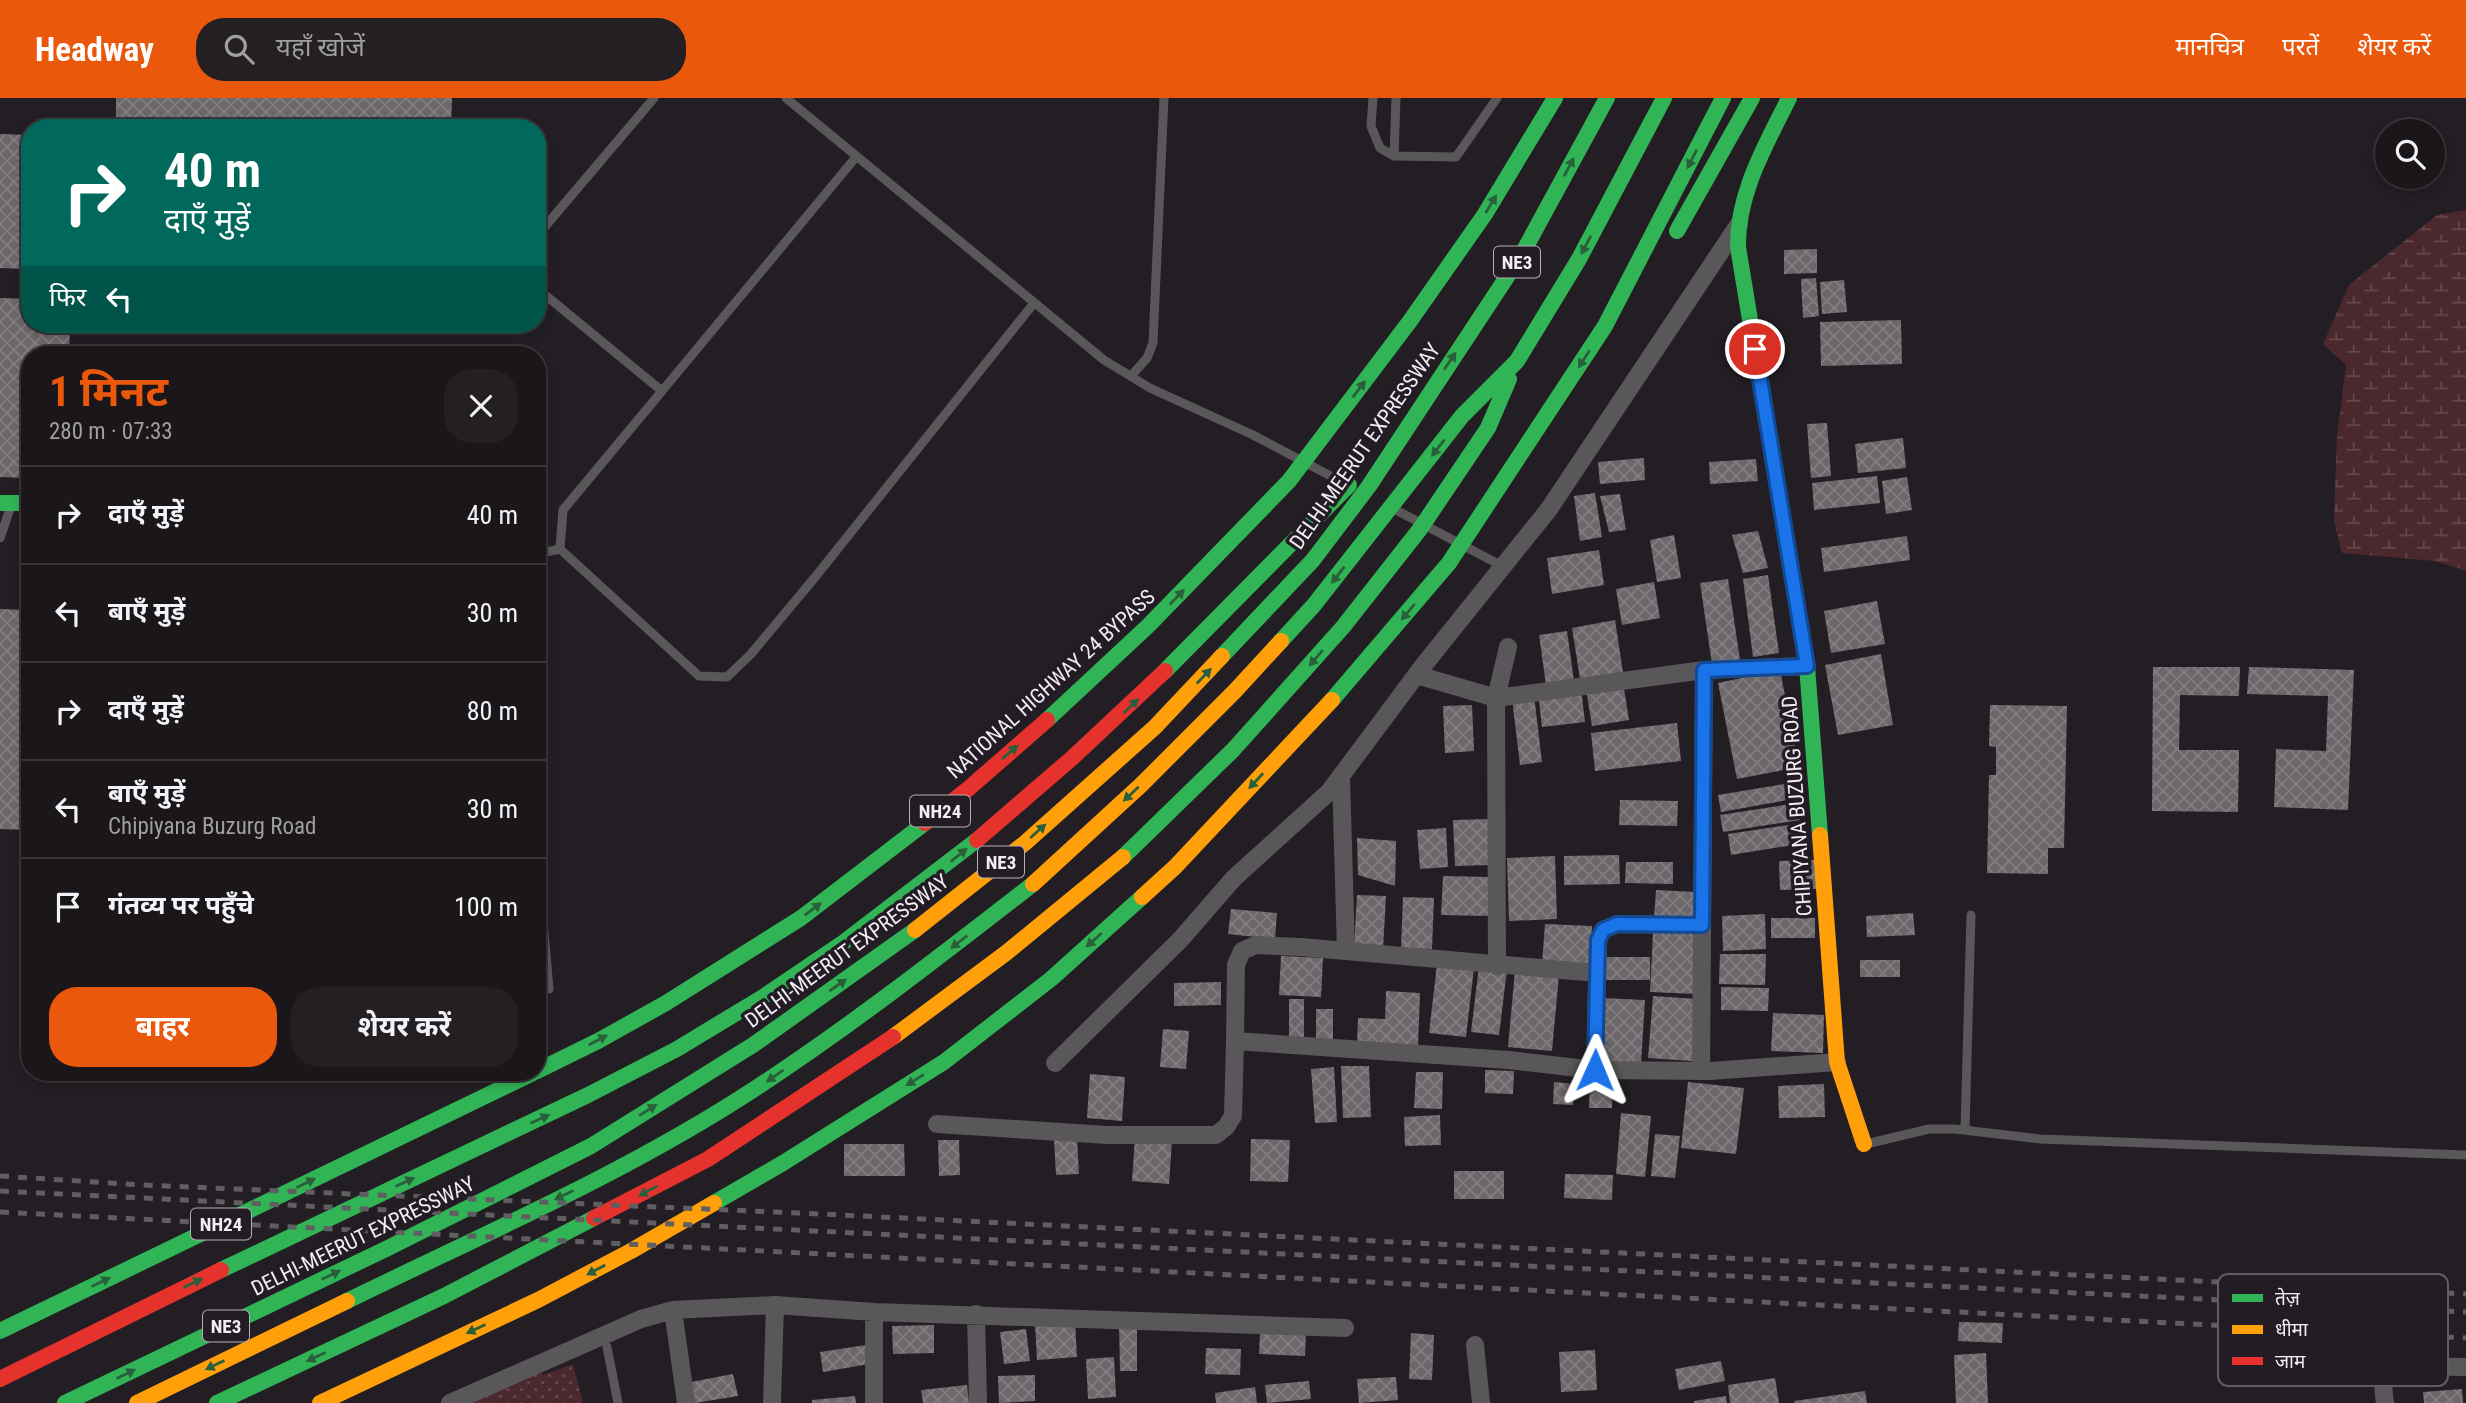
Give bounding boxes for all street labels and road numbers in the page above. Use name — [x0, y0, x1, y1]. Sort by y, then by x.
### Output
road number: NE3 — [1494, 246, 1540, 278]
street label: DELHI-MEERUT EXPRESSWAY — [1285, 339, 1445, 553]
street label: NATIONAL HIGHWAY 24 BYPASS — [942, 584, 1160, 783]
street label: CHIPIYANA BUZURG ROAD — [1777, 695, 1817, 917]
road number: NH24 — [910, 796, 970, 826]
road number: NE3 — [978, 846, 1024, 877]
street label: DELHI-MEERUT EXPRESSWAY — [741, 869, 953, 1033]
street label: DELHI-MEERUT EXPRESSWAY — [247, 1171, 479, 1301]
road number: NH24 — [191, 1208, 251, 1240]
road number: NE3 — [203, 1310, 249, 1342]

